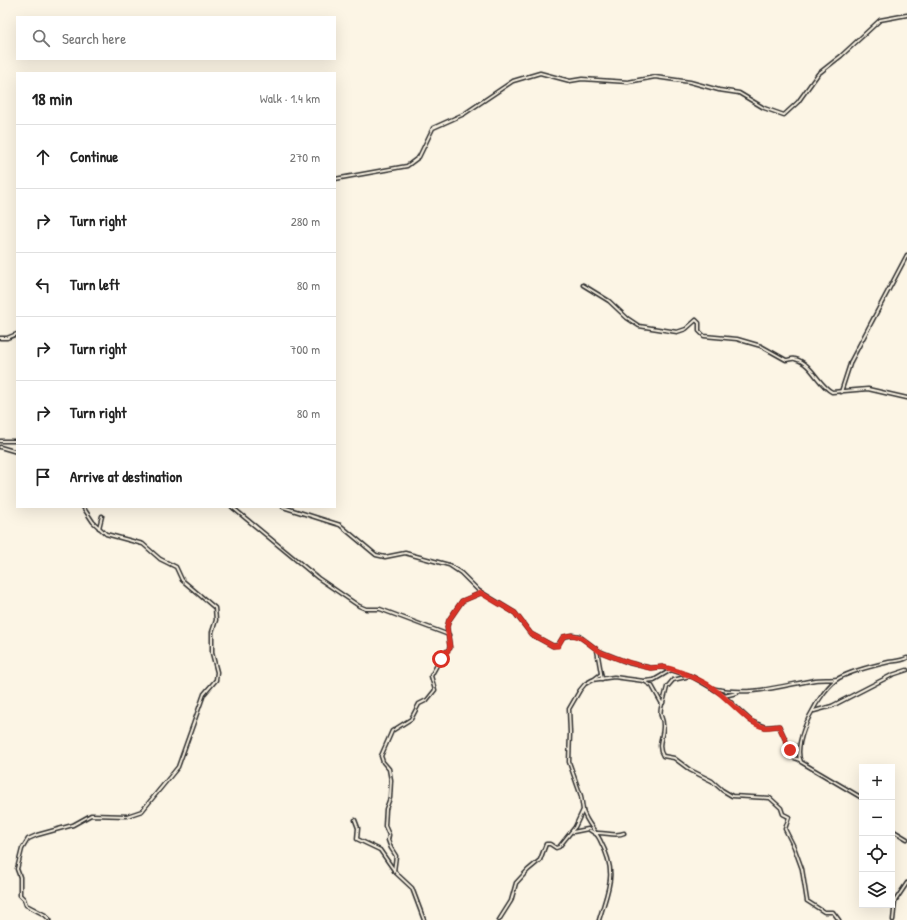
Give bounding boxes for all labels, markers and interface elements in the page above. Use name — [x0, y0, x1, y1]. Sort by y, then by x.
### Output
search box — [16, 16, 336, 60]
icon: search — [30, 27, 52, 49]
text: Search here — [62, 28, 126, 49]
text: 18 min — [32, 87, 73, 110]
text: Walk · 1.4 km — [260, 89, 320, 107]
icon: ahead — [32, 146, 54, 168]
text: Continue — [70, 146, 118, 167]
text: 270 m — [290, 148, 320, 166]
icon: right — [32, 210, 54, 232]
text: Turn right — [70, 210, 126, 231]
text: 280 m — [291, 212, 320, 230]
icon: left — [32, 274, 54, 296]
text: Turn left — [70, 274, 120, 295]
text: 80 m — [297, 276, 320, 294]
icon: right — [32, 338, 54, 360]
text: Turn right — [70, 338, 126, 359]
text: 700 m — [290, 340, 320, 358]
icon: right — [32, 402, 54, 424]
text: Turn right — [70, 402, 126, 423]
text: 80 m — [297, 404, 320, 422]
icon: arrive — [32, 466, 54, 488]
text: Arrive at destination — [70, 466, 182, 487]
route start — [432, 650, 450, 668]
route end — [781, 741, 799, 759]
map controls — [859, 764, 895, 908]
button: + — [859, 764, 895, 800]
button: − — [859, 800, 895, 836]
button: locate — [859, 836, 895, 872]
button: layers — [859, 872, 895, 908]

